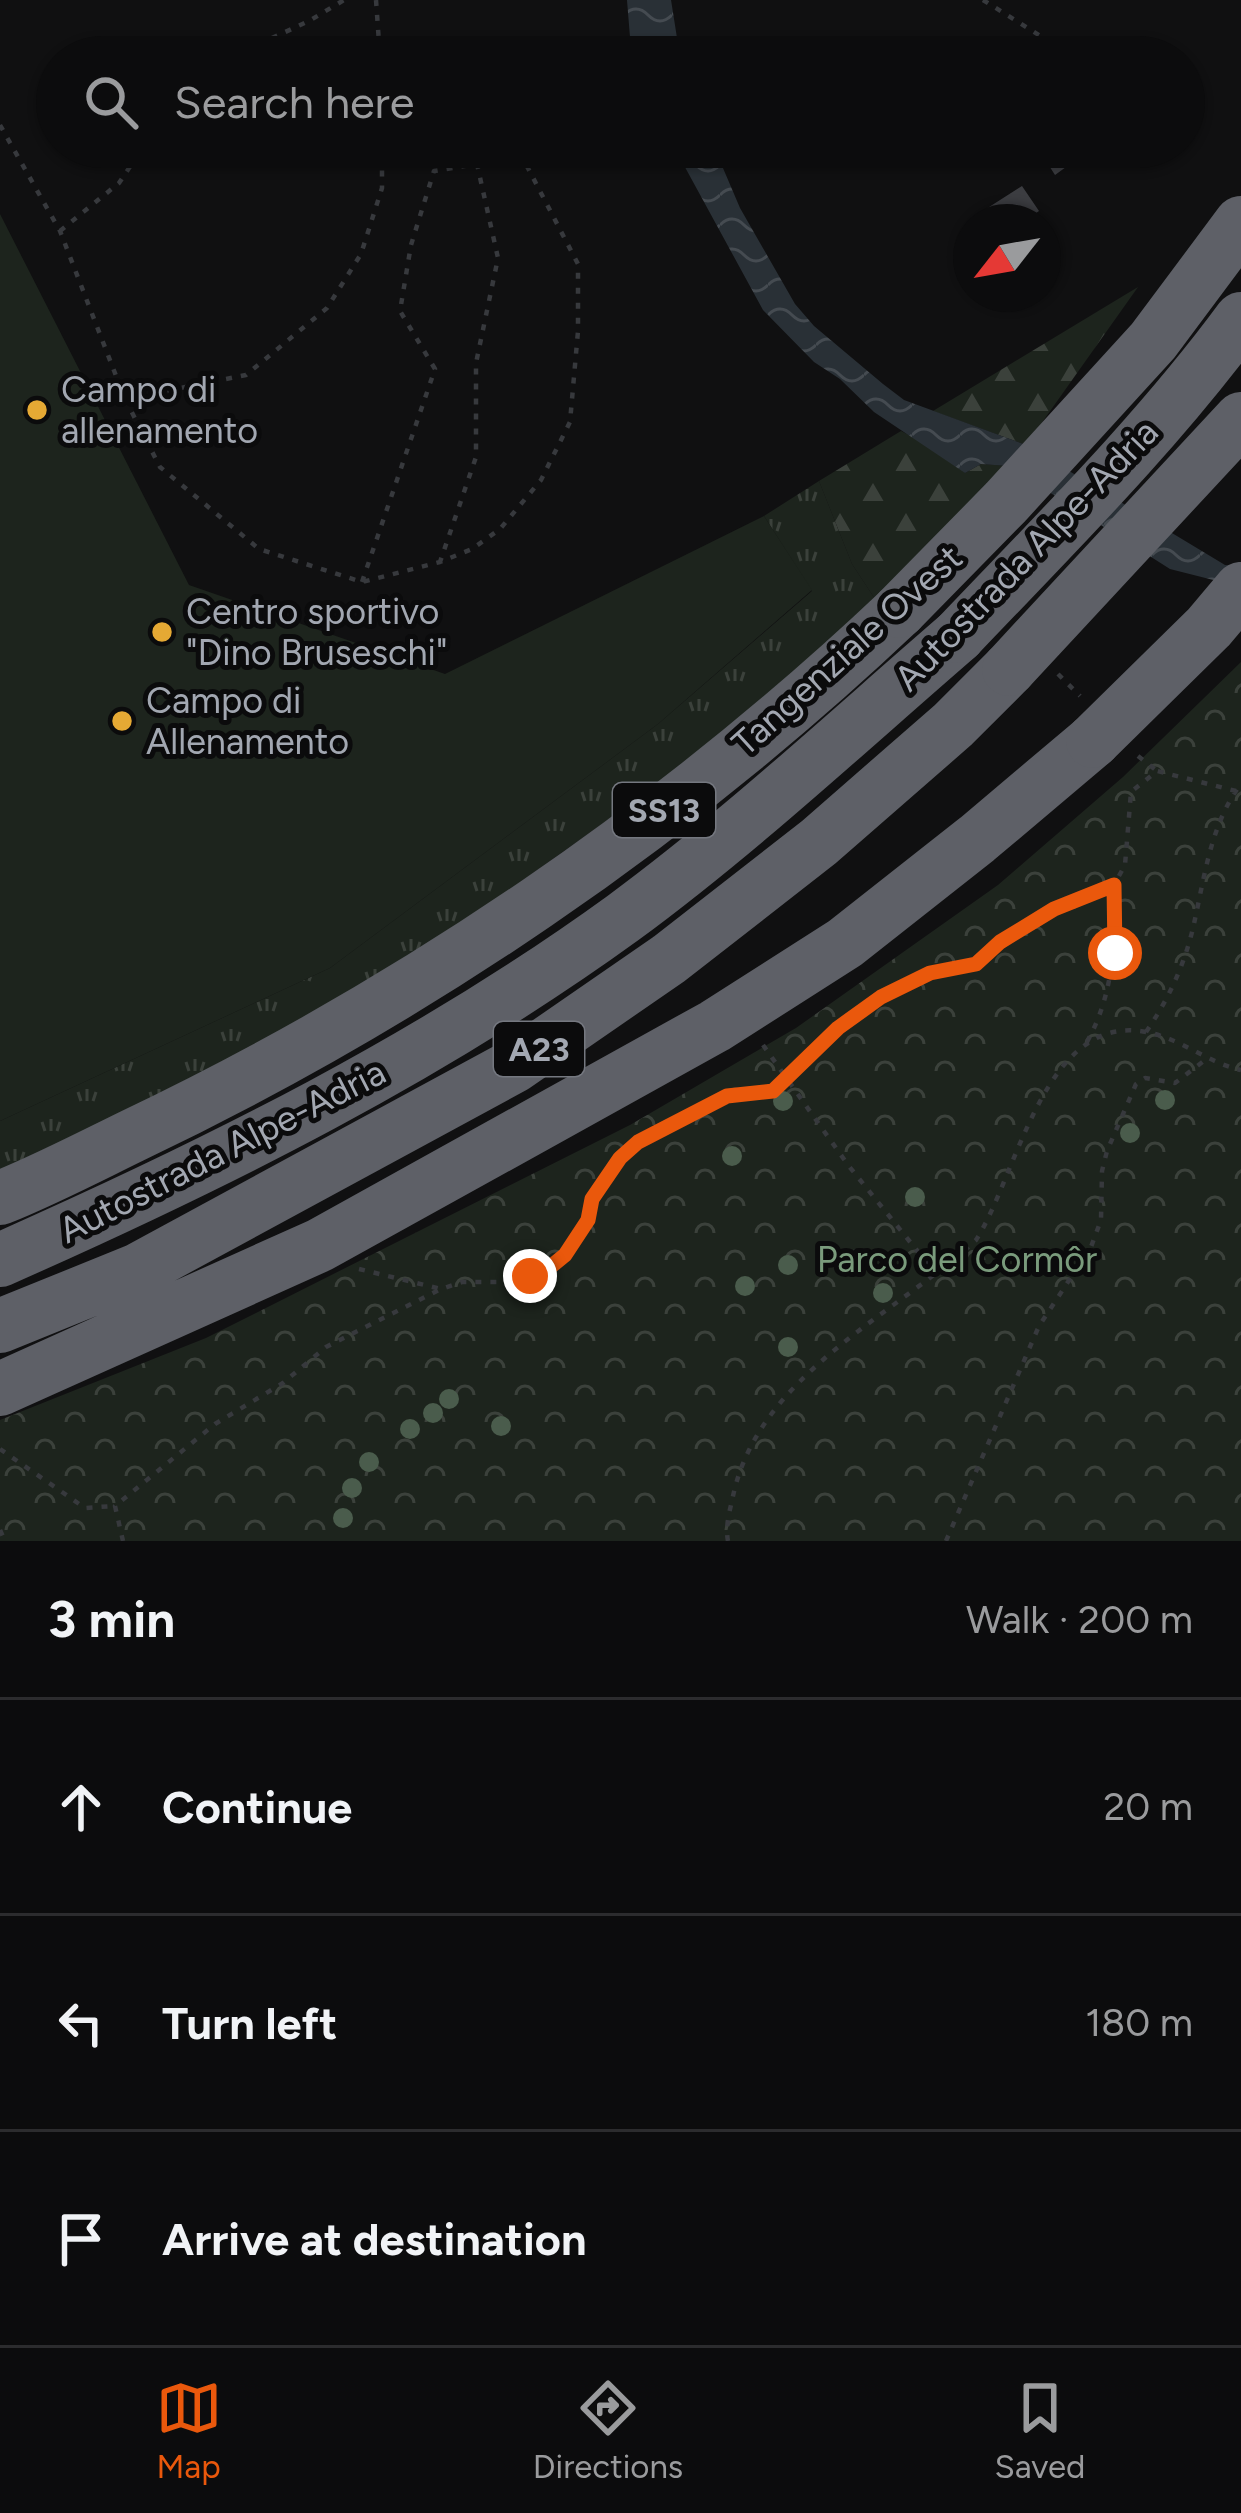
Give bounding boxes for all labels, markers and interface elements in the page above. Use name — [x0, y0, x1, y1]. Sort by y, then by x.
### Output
search box — [36, 36, 1205, 168]
icon: search — [78, 69, 144, 135]
text: Search here — [174, 75, 414, 129]
north arrow — [953, 204, 1061, 312]
place label: Campo di allenamento — [61, 368, 258, 452]
marker: Campo di allenamento — [24, 397, 50, 423]
street label: Autostrada Alpe-Adria — [885, 410, 1167, 700]
street label: Tangenziale Ovest — [723, 536, 971, 764]
place label: Centro sportivo "Dino Bruseschi" — [186, 590, 447, 674]
marker: Centro sportivo "Dino Bruseschi" — [149, 619, 175, 645]
place label: Campo di Allenamento — [146, 679, 349, 763]
marker: Campo di Allenamento — [109, 708, 135, 734]
road number: SS13 — [613, 783, 715, 837]
route start — [1088, 926, 1142, 980]
road number: A23 — [494, 1022, 584, 1076]
street label: Autostrada Alpe-Adria — [52, 1050, 392, 1252]
park label: Parco del Cormôr — [817, 1238, 1097, 1281]
route end — [503, 1249, 557, 1303]
text: 3 min — [48, 1589, 175, 1650]
text: Walk · 200 m — [966, 1596, 1193, 1643]
icon: ahead — [48, 1774, 114, 1840]
text: Continue — [162, 1780, 352, 1834]
text: 20 m — [1103, 1783, 1193, 1830]
icon: left — [48, 1990, 114, 2056]
text: Turn left — [162, 1996, 337, 2050]
text: 180 m — [1085, 1999, 1193, 2046]
icon: arrive — [48, 2206, 114, 2272]
text: Arrive at destination — [162, 2212, 586, 2266]
tab: Map — [156, 2375, 222, 2486]
tab: Directions — [533, 2375, 683, 2486]
tab: Saved — [994, 2375, 1085, 2486]

